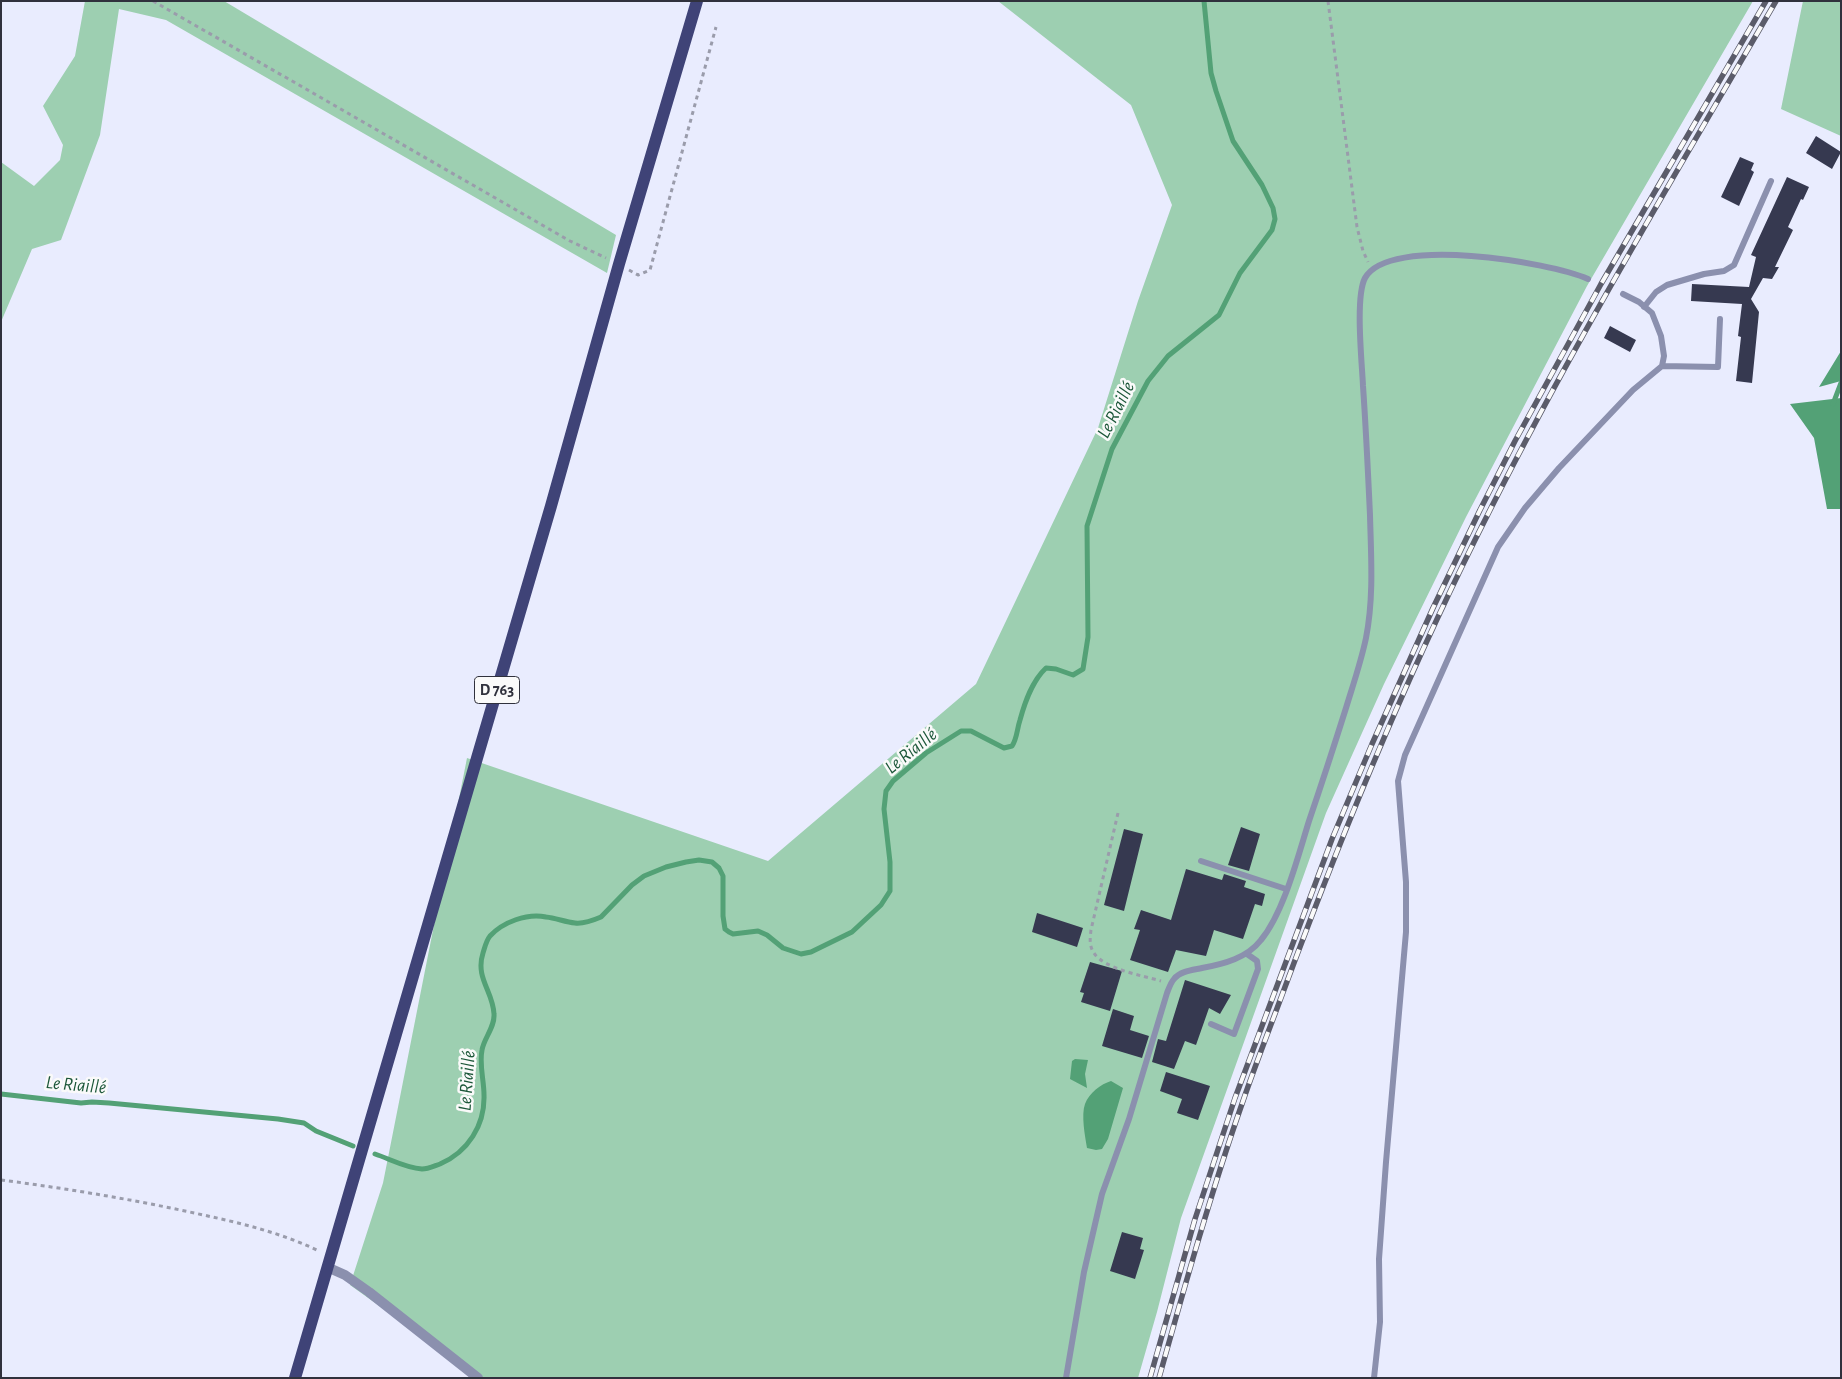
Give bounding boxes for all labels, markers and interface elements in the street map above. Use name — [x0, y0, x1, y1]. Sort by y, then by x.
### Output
water label: Le Riaillé — [1092, 378, 1140, 442]
road number: D 763 — [474, 676, 520, 704]
water label: Le Riaillé — [880, 723, 942, 779]
water label: Le Riaillé — [454, 1050, 480, 1112]
water label: Le Riaillé — [45, 1071, 107, 1099]

